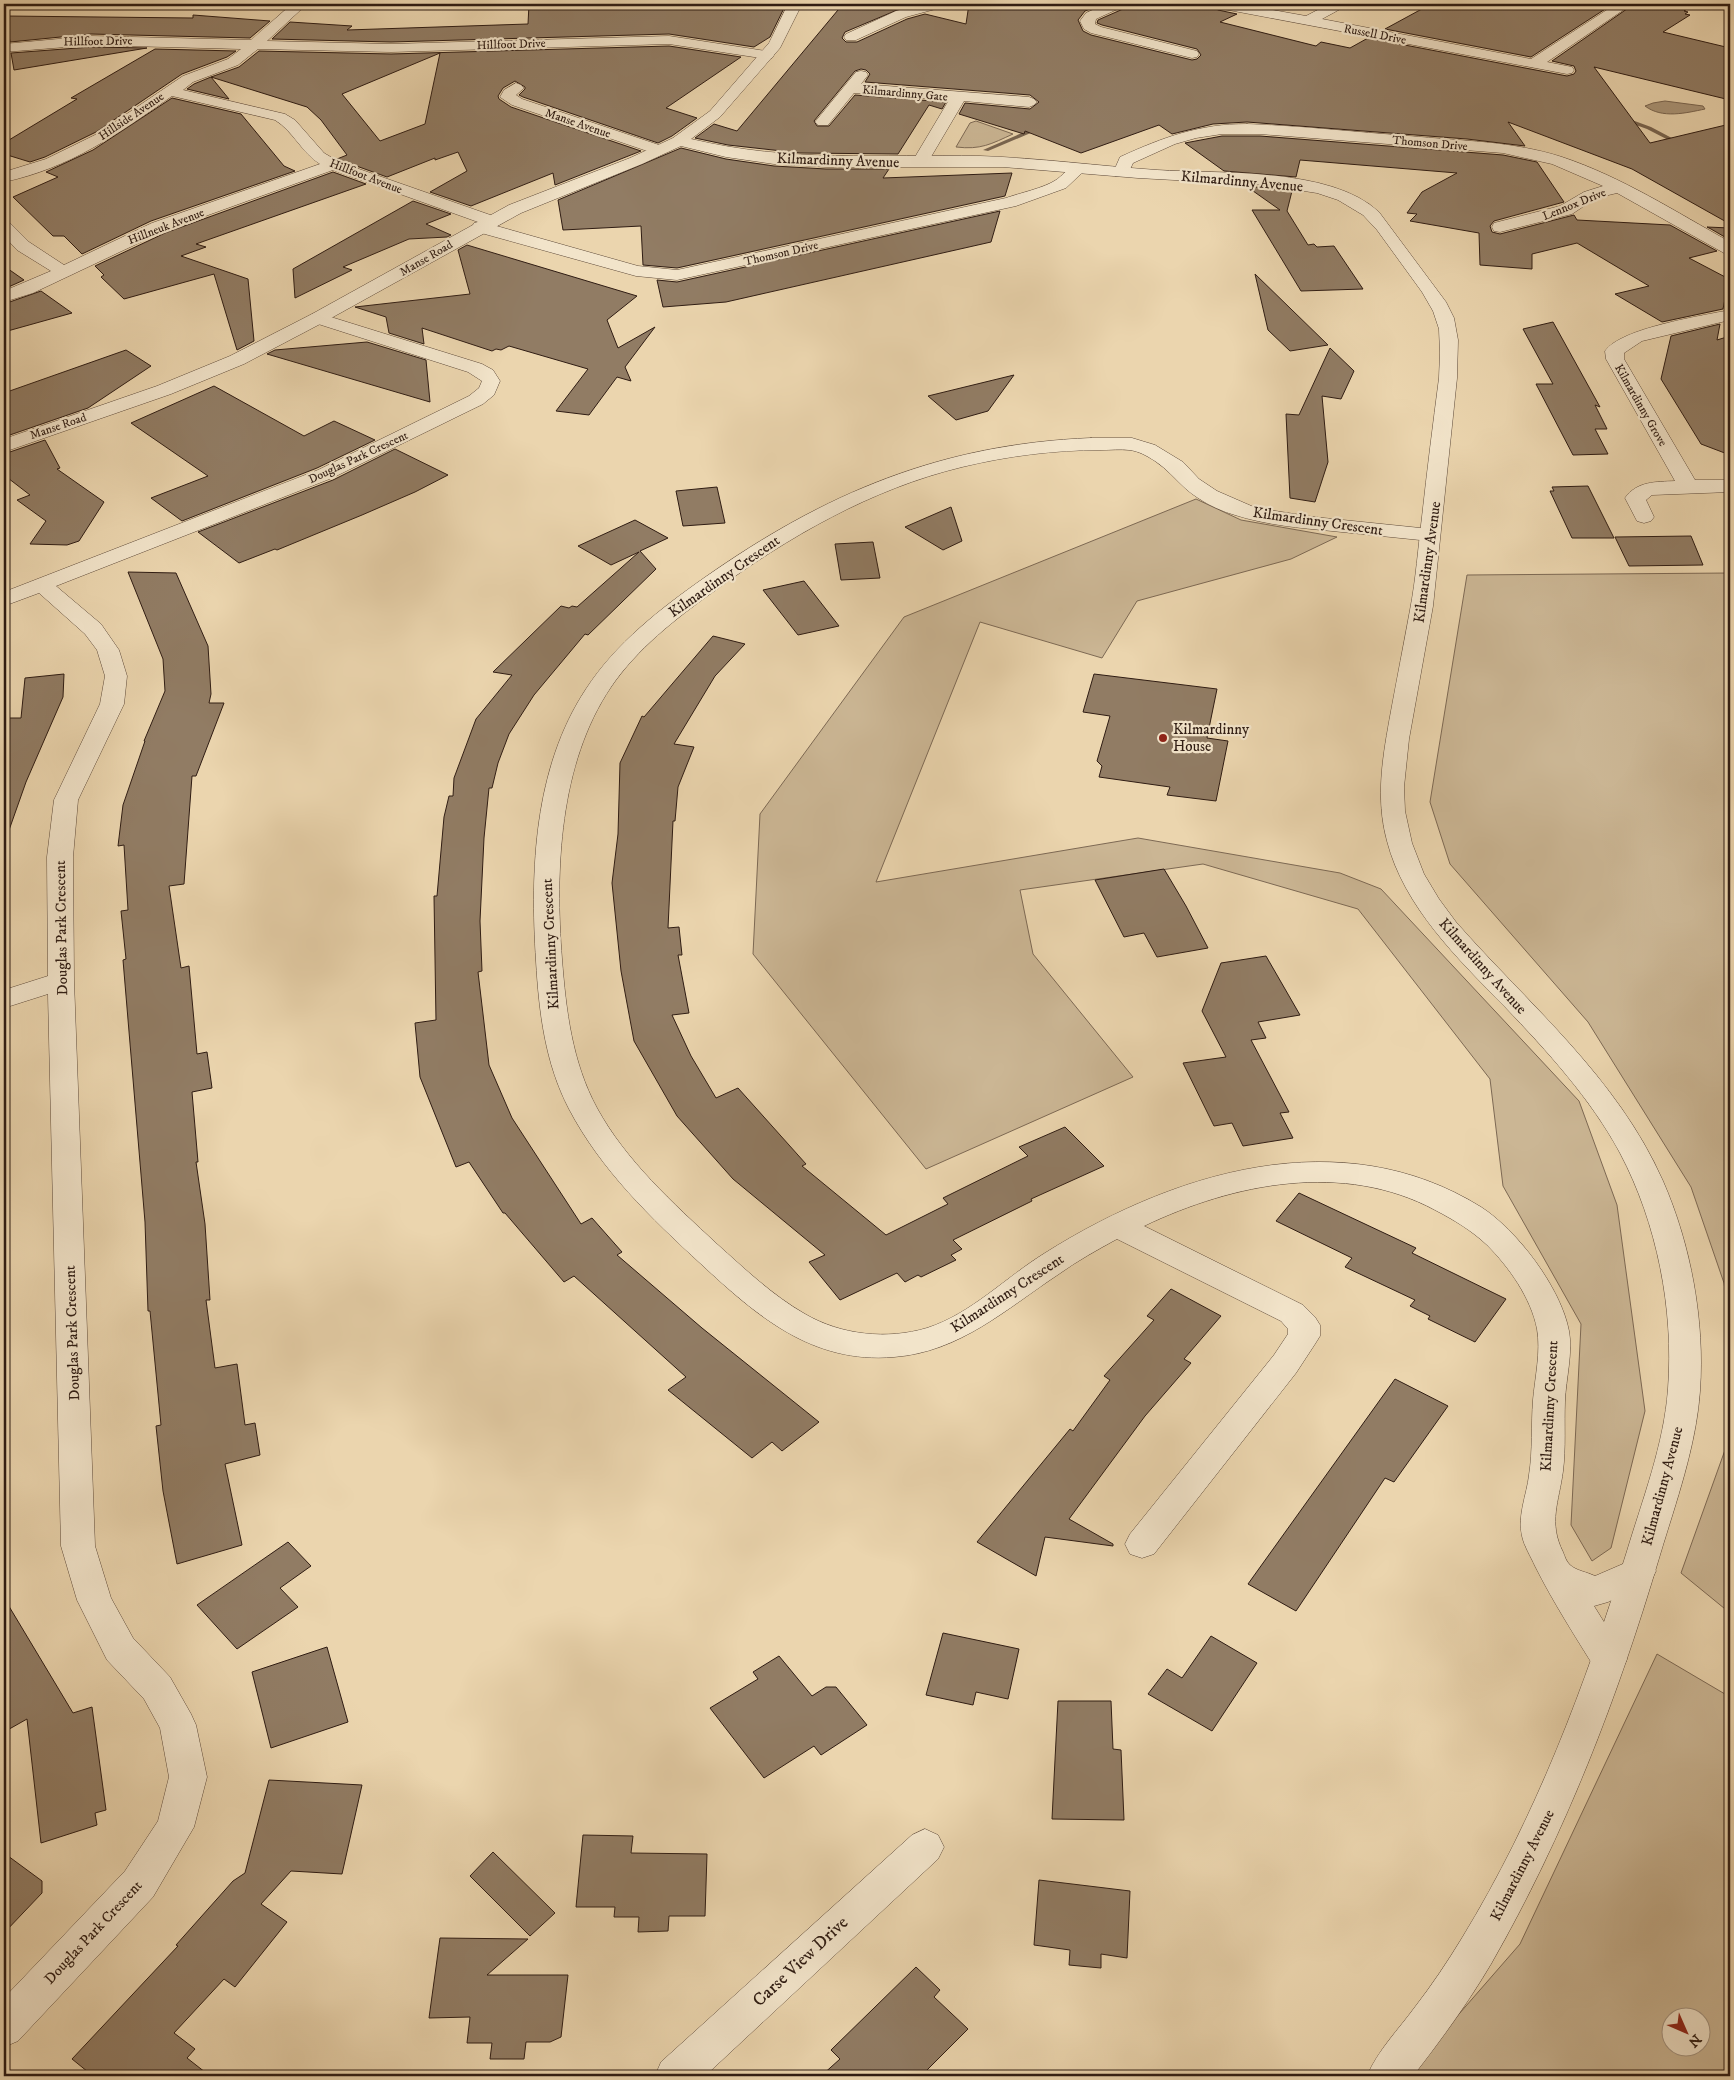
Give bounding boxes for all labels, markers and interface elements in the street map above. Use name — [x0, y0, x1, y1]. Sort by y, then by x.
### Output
street label: Russell Drive — [1342, 21, 1407, 48]
street label: Hillfoot Drive — [63, 33, 133, 50]
street label: Hillfoot Drive — [476, 36, 546, 53]
street label: Kilmardinny Gate — [862, 82, 948, 105]
street label: Hillside Avenue — [96, 89, 167, 144]
street label: Manse Avenue — [543, 105, 613, 142]
street label: Thomson Drive — [1392, 133, 1468, 154]
street label: Kilmardinny Avenue — [776, 149, 900, 172]
street label: Hillfoot Avenue — [327, 156, 404, 197]
street label: Kilmardinny Avenue — [1180, 167, 1304, 196]
street label: Lennox Drive — [1540, 185, 1608, 224]
street label: Hillneuk Avenue — [126, 205, 206, 248]
street label: Manse Road — [397, 237, 455, 280]
street label: Thomson Drive — [743, 238, 820, 269]
street label: Kilmardinny Grove — [1611, 361, 1670, 449]
street label: Manse Road — [28, 410, 88, 443]
street label: Douglas Park Crescent — [306, 428, 411, 487]
street label: Kilmardinny Avenue — [1410, 500, 1445, 624]
street label: Kilmardinny Crescent — [1252, 503, 1384, 540]
street label: Kilmardinny Crescent — [665, 531, 784, 622]
place label: Kilmardinny House — [1173, 720, 1250, 756]
marker: Kilmardinny House — [1157, 732, 1169, 744]
street label: Douglas Park Crescent — [51, 860, 72, 996]
street label: Kilmardinny Crescent — [538, 878, 563, 1010]
street label: Kilmardinny Avenue — [1435, 914, 1531, 1018]
street label: Kilmardinny Crescent — [947, 1250, 1068, 1337]
street label: Douglas Park Crescent — [61, 1265, 84, 1401]
street label: Kilmardinny Crescent — [1537, 1340, 1562, 1472]
street label: Kilmardinny Avenue — [1637, 1424, 1688, 1548]
street label: Kilmardinny Avenue — [1486, 1806, 1559, 1924]
street label: Douglas Park Crescent — [40, 1876, 147, 1988]
street label: Carse View Drive — [748, 1912, 853, 2012]
north arrow — [1662, 2008, 1712, 2058]
text: N — [1684, 2030, 1705, 2051]

